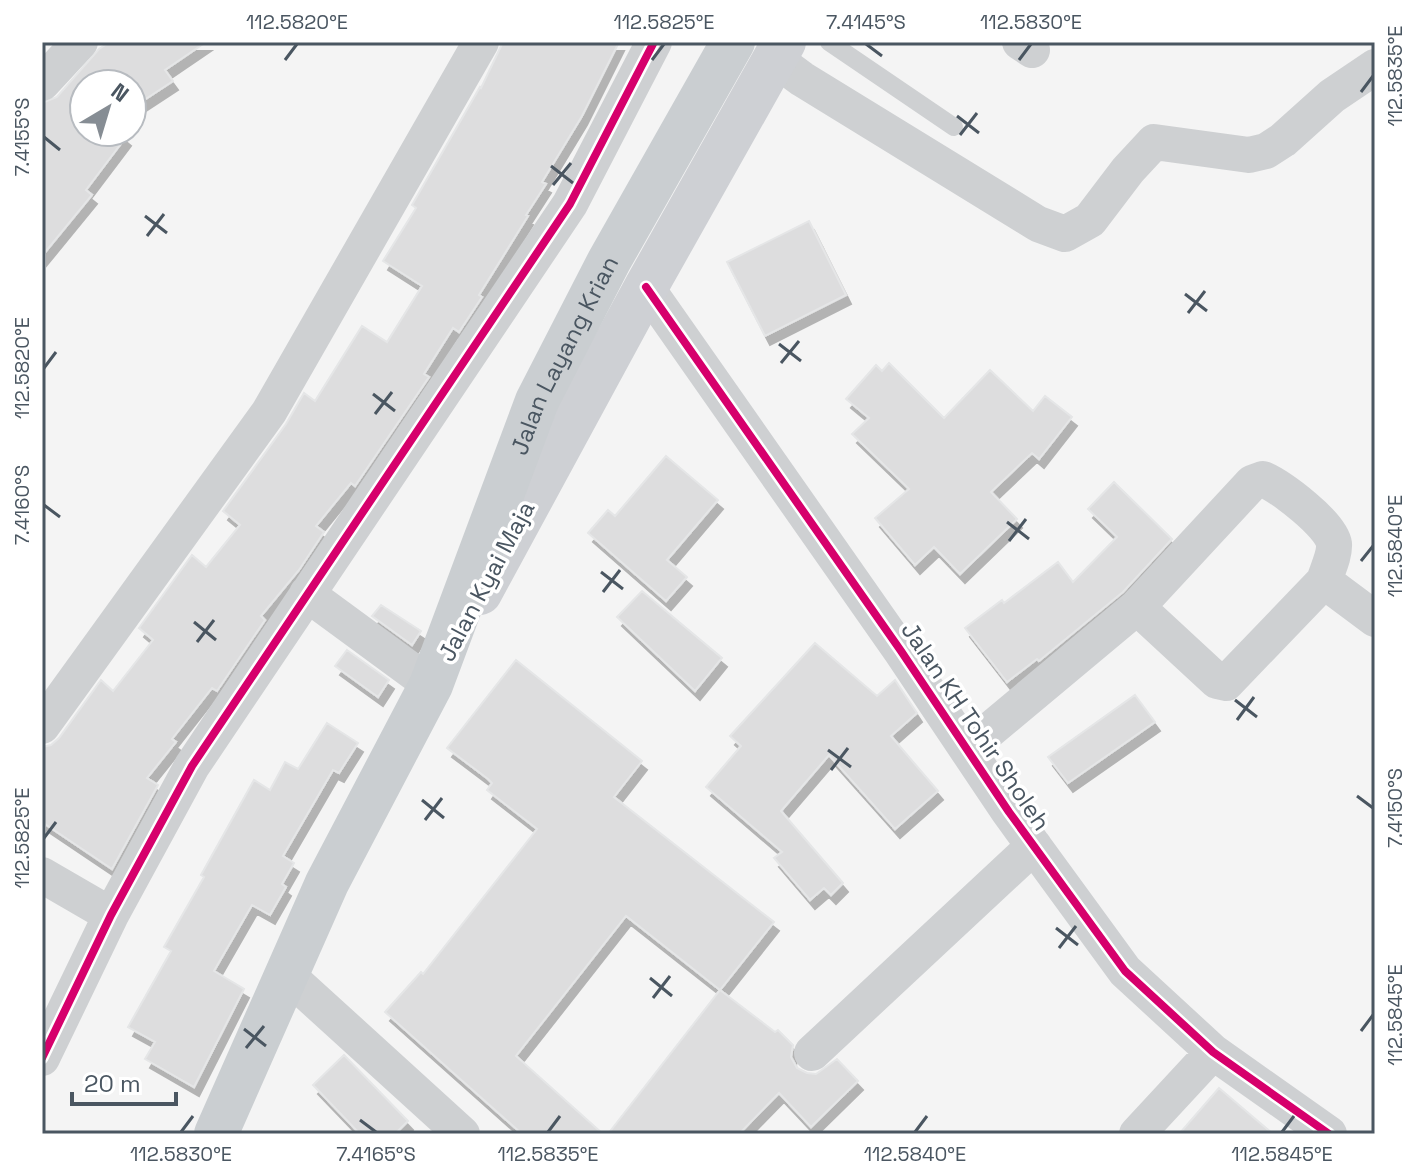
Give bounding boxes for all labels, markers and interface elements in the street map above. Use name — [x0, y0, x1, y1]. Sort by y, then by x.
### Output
text: 112.5820°E — [246, 9, 348, 35]
text: 112.5825°E — [613, 9, 715, 35]
text: 7.4145°S — [826, 9, 906, 35]
text: 112.5830°E — [980, 9, 1082, 35]
text: 112.5835°E — [1382, 25, 1408, 127]
north arrow — [68, 68, 148, 148]
text: N — [106, 77, 135, 108]
text: 7.4155°S — [9, 97, 35, 177]
street label: Jalan Layang Krian — [503, 250, 625, 459]
text: 112.5820°E — [9, 317, 35, 419]
text: 7.4160°S — [9, 465, 35, 545]
street label: Jalan Kyai Maja — [431, 495, 541, 667]
text: 112.5840°E — [1382, 495, 1408, 597]
street label: Jalan KH Tohir Sholeh — [895, 616, 1057, 836]
text: 7.4150°S — [1382, 768, 1408, 848]
text: 112.5825°E — [9, 787, 35, 889]
text: 112.5845°E — [1382, 964, 1408, 1066]
scale bar — [72, 1056, 176, 1106]
text: 20 m — [84, 1068, 141, 1099]
text: 112.5830°E — [130, 1141, 232, 1167]
text: 7.4165°S — [336, 1141, 416, 1167]
text: 112.5835°E — [497, 1141, 599, 1167]
text: 112.5840°E — [864, 1141, 966, 1167]
text: 112.5845°E — [1231, 1141, 1333, 1167]

